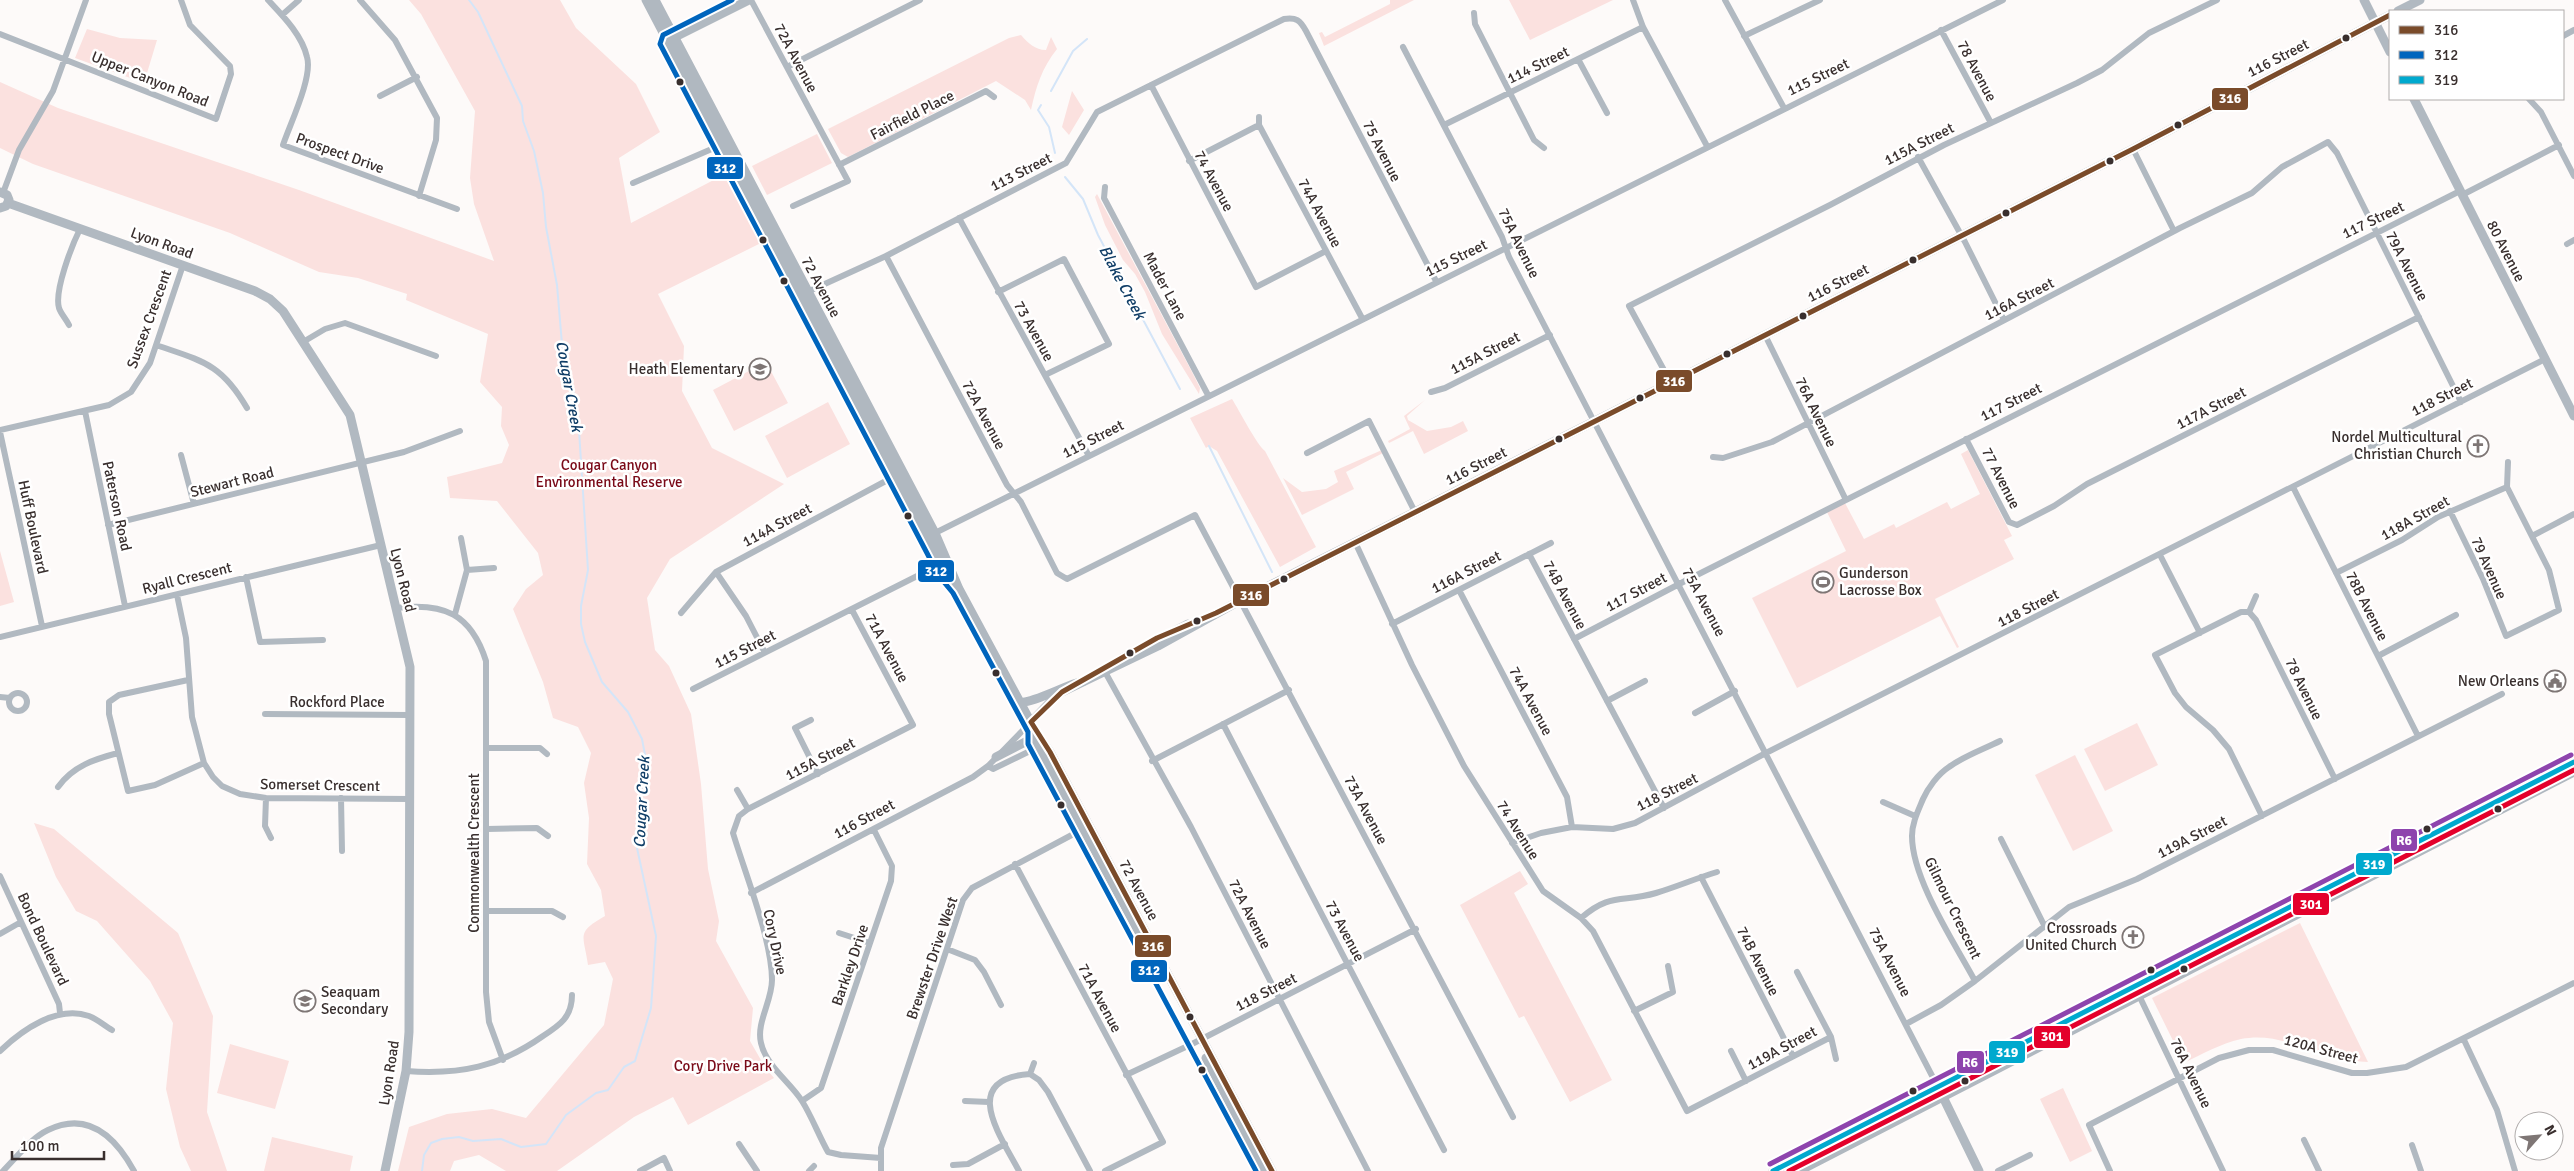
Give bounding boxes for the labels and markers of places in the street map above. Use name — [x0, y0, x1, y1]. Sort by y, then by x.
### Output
unlabelled marker — [2341, 33, 2351, 43]
unlabelled marker — [675, 77, 685, 87]
unlabelled marker — [2173, 120, 2183, 130]
unlabelled marker — [2105, 156, 2115, 166]
unlabelled marker — [2001, 208, 2011, 218]
unlabelled marker — [758, 235, 768, 245]
unlabelled marker — [1908, 255, 1918, 265]
unlabelled marker — [779, 276, 789, 286]
unlabelled marker — [1798, 311, 1808, 321]
unlabelled marker — [1722, 349, 1732, 359]
school or university icon: Heath Elementary — [748, 357, 772, 381]
place label: Heath Elementary — [629, 360, 744, 378]
unlabelled marker — [1635, 393, 1645, 403]
place label: Nordel Multicultural Christian Church — [2331, 428, 2462, 463]
unlabelled marker — [1554, 434, 1564, 444]
church icon: Nordel Multicultural Christian Church — [2466, 434, 2490, 458]
unlabelled marker — [903, 511, 913, 521]
place label: Gunderson Lacrosse Box — [1839, 564, 1922, 599]
sports icon: Gunderson Lacrosse Box — [1811, 570, 1835, 594]
unlabelled marker — [1279, 574, 1289, 584]
unlabelled marker — [1192, 616, 1202, 626]
unlabelled marker — [1125, 648, 1135, 658]
unlabelled marker — [991, 668, 1001, 678]
public building icon: New Orleans — [2543, 669, 2567, 693]
place label: New Orleans — [2458, 672, 2539, 690]
unlabelled marker — [1056, 800, 1066, 810]
unlabelled marker — [2493, 804, 2503, 814]
unlabelled marker — [2422, 824, 2432, 834]
place label: Crossroads United Church — [2025, 919, 2117, 954]
church icon: Crossroads United Church — [2121, 925, 2145, 949]
unlabelled marker — [2179, 964, 2189, 974]
unlabelled marker — [2146, 965, 2156, 975]
place label: Seaquam Secondary — [321, 983, 388, 1018]
school or university icon: Seaquam Secondary — [293, 989, 317, 1013]
unlabelled marker — [1185, 1012, 1195, 1022]
unlabelled marker — [1197, 1065, 1207, 1075]
unlabelled marker — [1960, 1076, 1970, 1086]
unlabelled marker — [1908, 1086, 1918, 1096]

